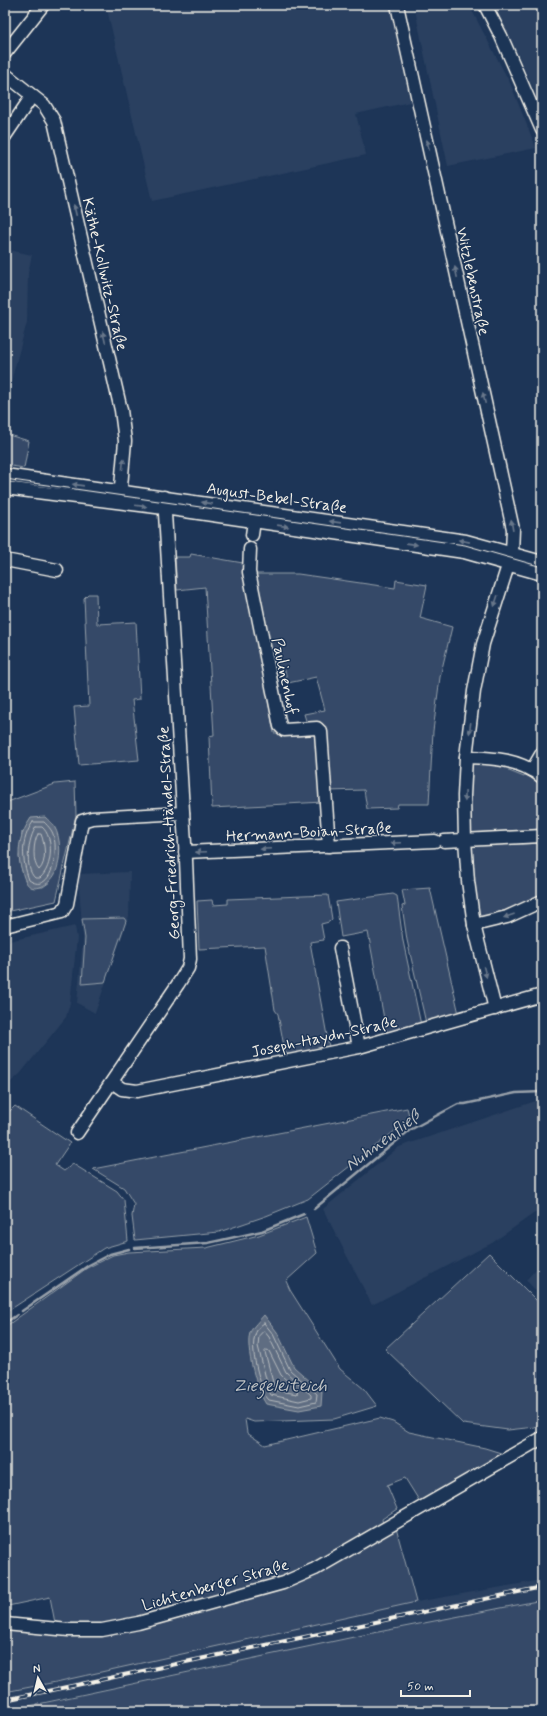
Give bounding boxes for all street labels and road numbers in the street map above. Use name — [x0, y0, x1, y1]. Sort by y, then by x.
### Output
street label: Käthe-Kollwitz-Straße — [77, 196, 132, 353]
street label: Witzlebenstraße — [451, 225, 494, 337]
street label: August-Bebel-Straße — [205, 478, 349, 519]
street label: Paulinenhof — [266, 636, 303, 717]
street label: Georg-Friedrich-Händel-Straße — [153, 725, 187, 940]
street label: Hermann-Boian-Straße — [225, 818, 393, 847]
street label: Joseph-Haydn-Straße — [249, 1012, 399, 1063]
street label: Lichtenberger Straße — [140, 1554, 292, 1617]

